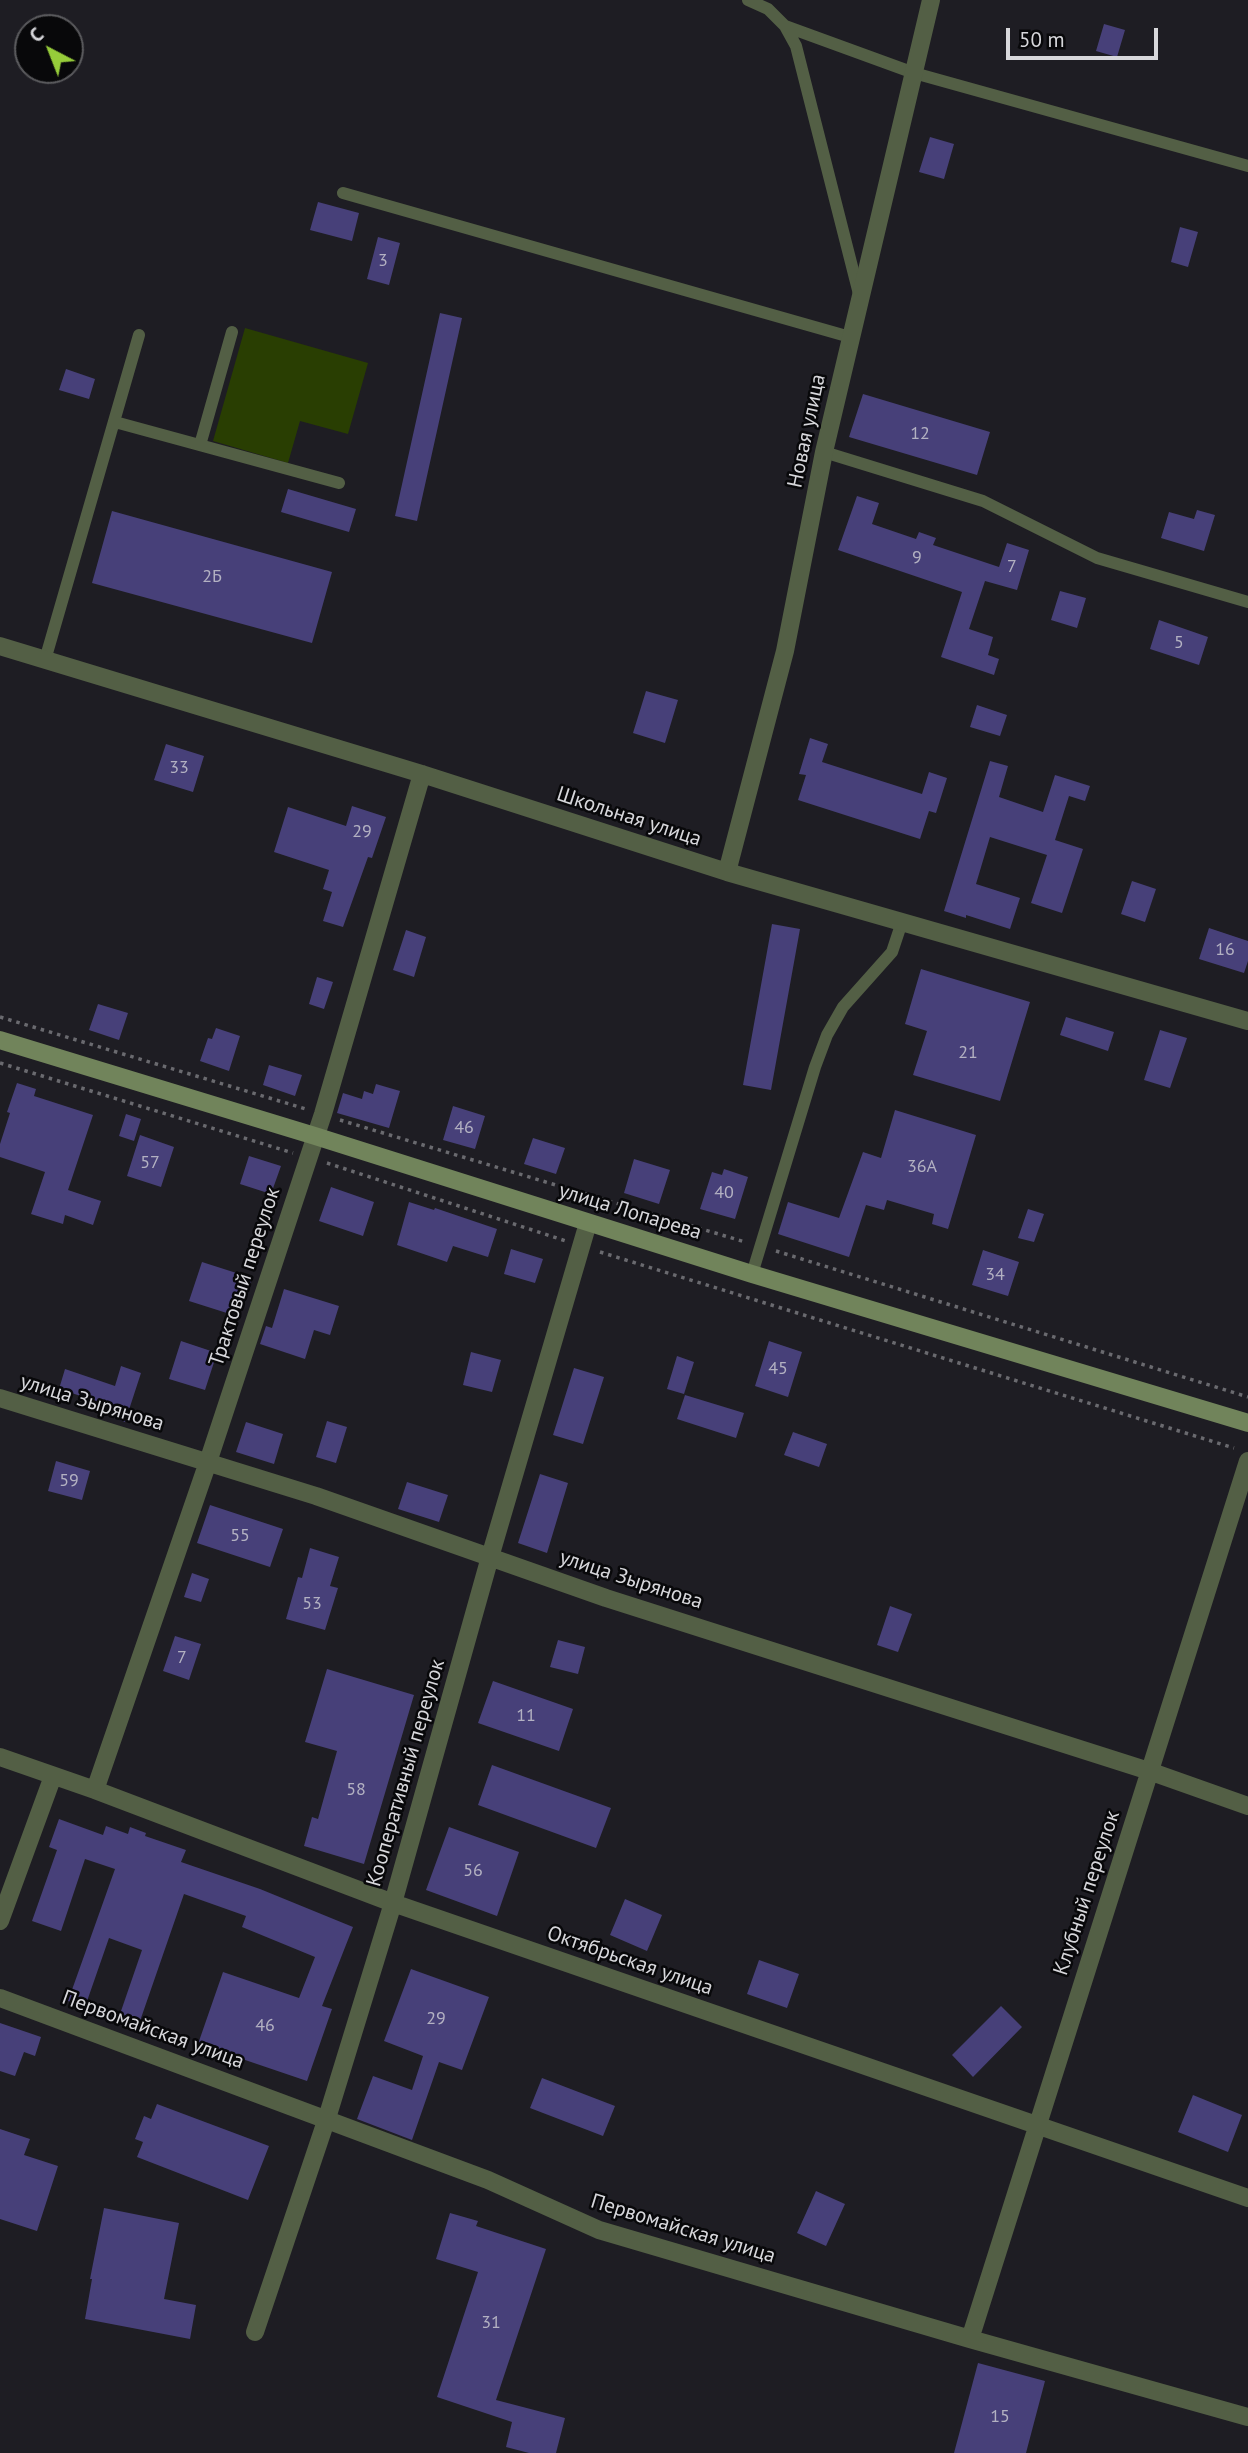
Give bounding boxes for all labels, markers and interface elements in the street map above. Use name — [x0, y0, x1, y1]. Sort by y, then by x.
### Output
north arrow — [14, 14, 84, 84]
scale bar — [1010, 14, 1162, 58]
text: С — [24, 22, 48, 47]
text: 50 m — [1019, 26, 1065, 53]
house number: 3 — [378, 250, 388, 272]
street label: Новая улица — [783, 372, 831, 490]
house number: 12 — [910, 423, 930, 445]
house number: 9 — [912, 547, 922, 569]
house number: 7 — [1007, 556, 1017, 578]
house number: 2Б — [202, 566, 222, 588]
house number: 5 — [1174, 632, 1184, 654]
house number: 33 — [169, 757, 189, 779]
street label: Школьная улица — [554, 782, 704, 852]
house number: 29 — [352, 821, 372, 843]
house number: 16 — [1215, 939, 1235, 961]
house number: 21 — [958, 1042, 978, 1064]
house number: 46 — [454, 1117, 474, 1139]
house number: 57 — [140, 1152, 160, 1174]
house number: 36А — [907, 1156, 937, 1178]
street label: улица Лопарева — [556, 1178, 704, 1246]
house number: 40 — [714, 1182, 734, 1204]
street label: Трактовый переулок — [204, 1184, 286, 1370]
house number: 34 — [985, 1264, 1005, 1286]
house number: 45 — [768, 1358, 788, 1380]
street label: улица Зырянова — [17, 1369, 167, 1437]
house number: 59 — [59, 1470, 79, 1492]
house number: 55 — [230, 1525, 250, 1547]
street label: улица Зырянова — [556, 1545, 706, 1615]
house number: 53 — [302, 1593, 322, 1615]
house number: 7 — [177, 1647, 187, 1669]
street label: Кооперативный переулок — [361, 1657, 451, 1889]
house number: 11 — [516, 1705, 536, 1727]
house number: 58 — [346, 1779, 366, 1801]
street label: Клубный переулок — [1049, 1808, 1125, 1978]
house number: 56 — [463, 1860, 483, 1882]
street label: Октябрьская улица — [544, 1921, 716, 2001]
street label: Первомайская улица — [58, 1985, 248, 2075]
house number: 29 — [426, 2008, 446, 2030]
house number: 46 — [255, 2015, 275, 2037]
street label: Первомайская улица — [588, 2189, 778, 2269]
house number: 31 — [481, 2312, 501, 2334]
house number: 15 — [990, 2406, 1010, 2428]

